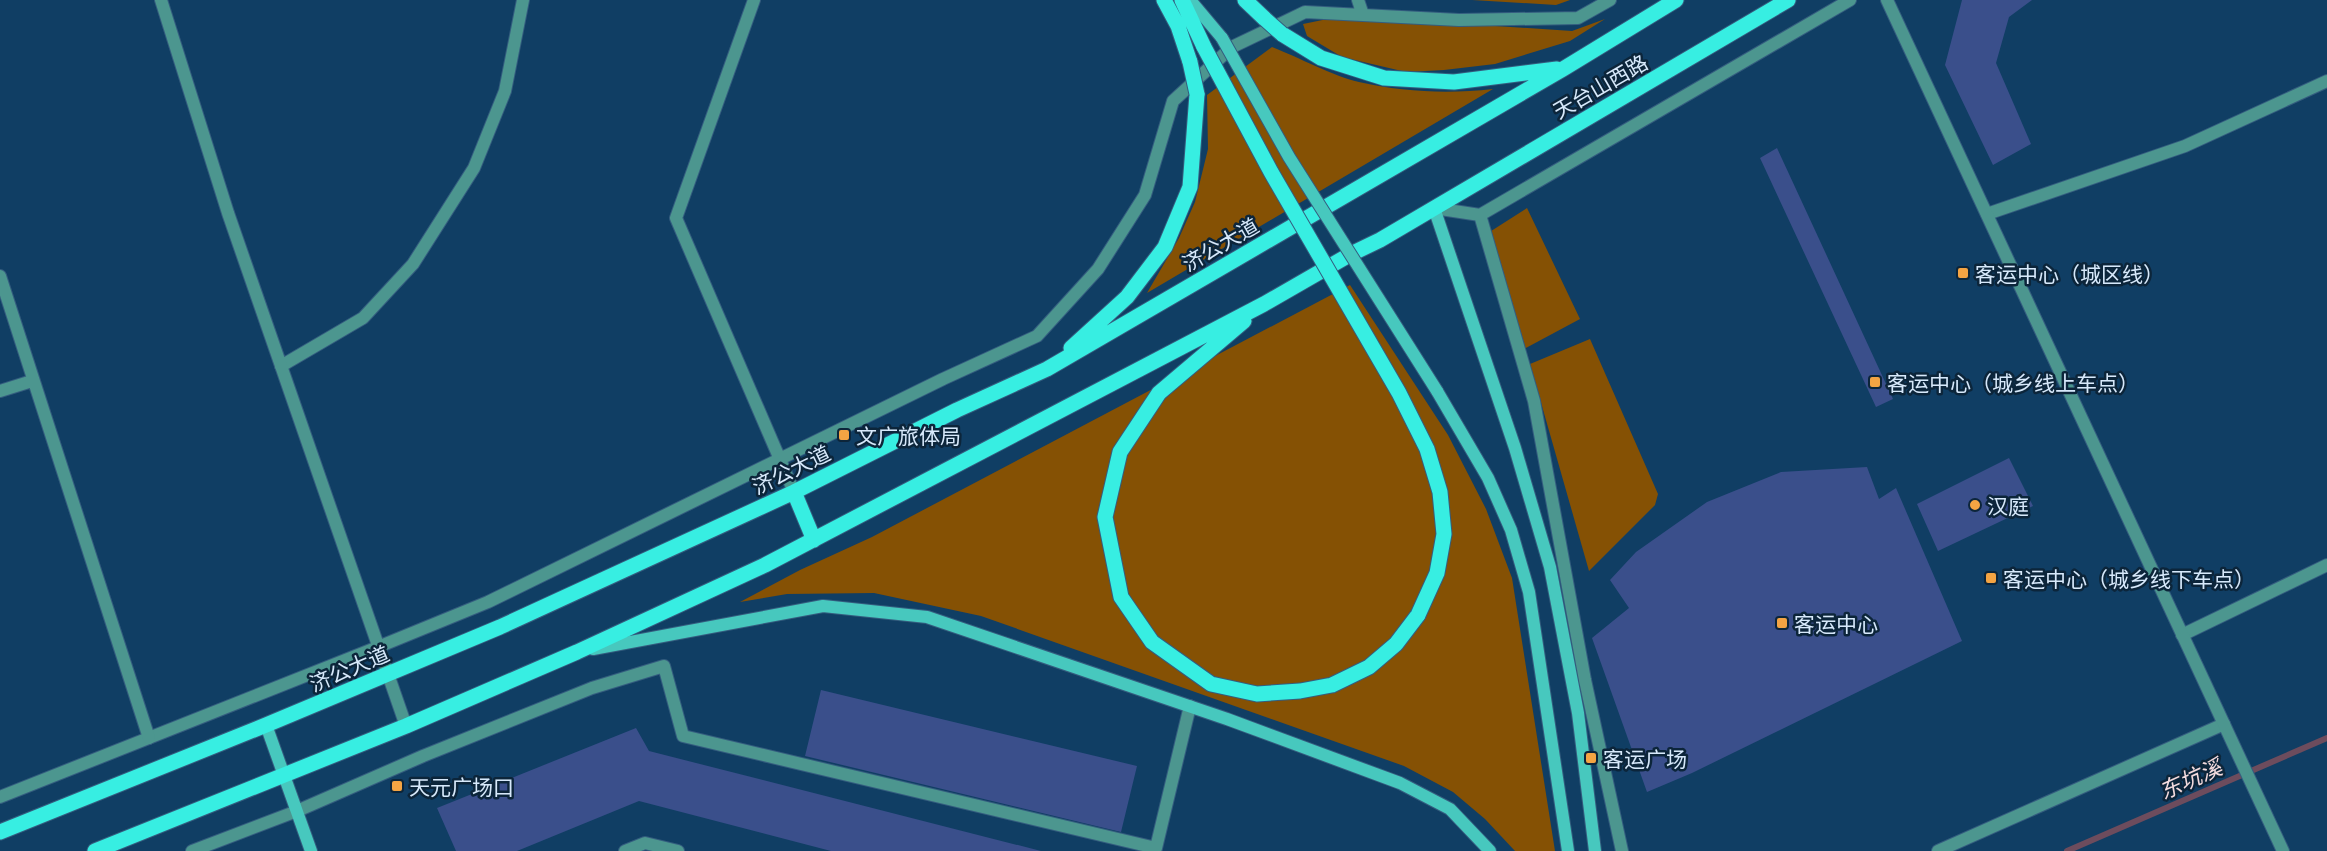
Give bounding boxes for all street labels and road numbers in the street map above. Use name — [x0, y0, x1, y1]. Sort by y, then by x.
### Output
street label: 天台山西路 — [1548, 49, 1652, 123]
street label: 济公大道 — [1177, 212, 1263, 276]
street label: 济公大道 — [748, 439, 834, 499]
street label: 济公大道 — [305, 640, 393, 696]

